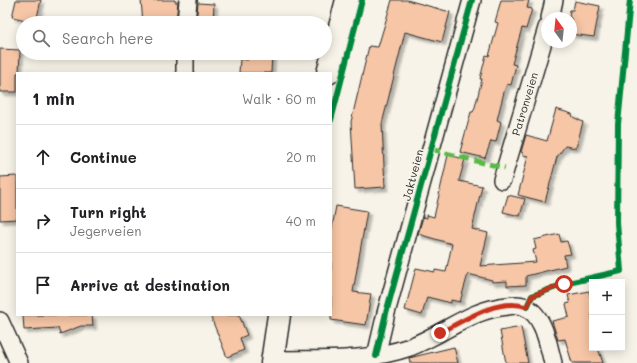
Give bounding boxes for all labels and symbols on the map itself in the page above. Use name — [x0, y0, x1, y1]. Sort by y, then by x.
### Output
north arrow — [541, 12, 577, 48]
street label: Patronveien — [508, 70, 541, 137]
street label: Jaktveien — [398, 148, 427, 202]
route start — [555, 275, 573, 293]
route end — [431, 324, 449, 342]

